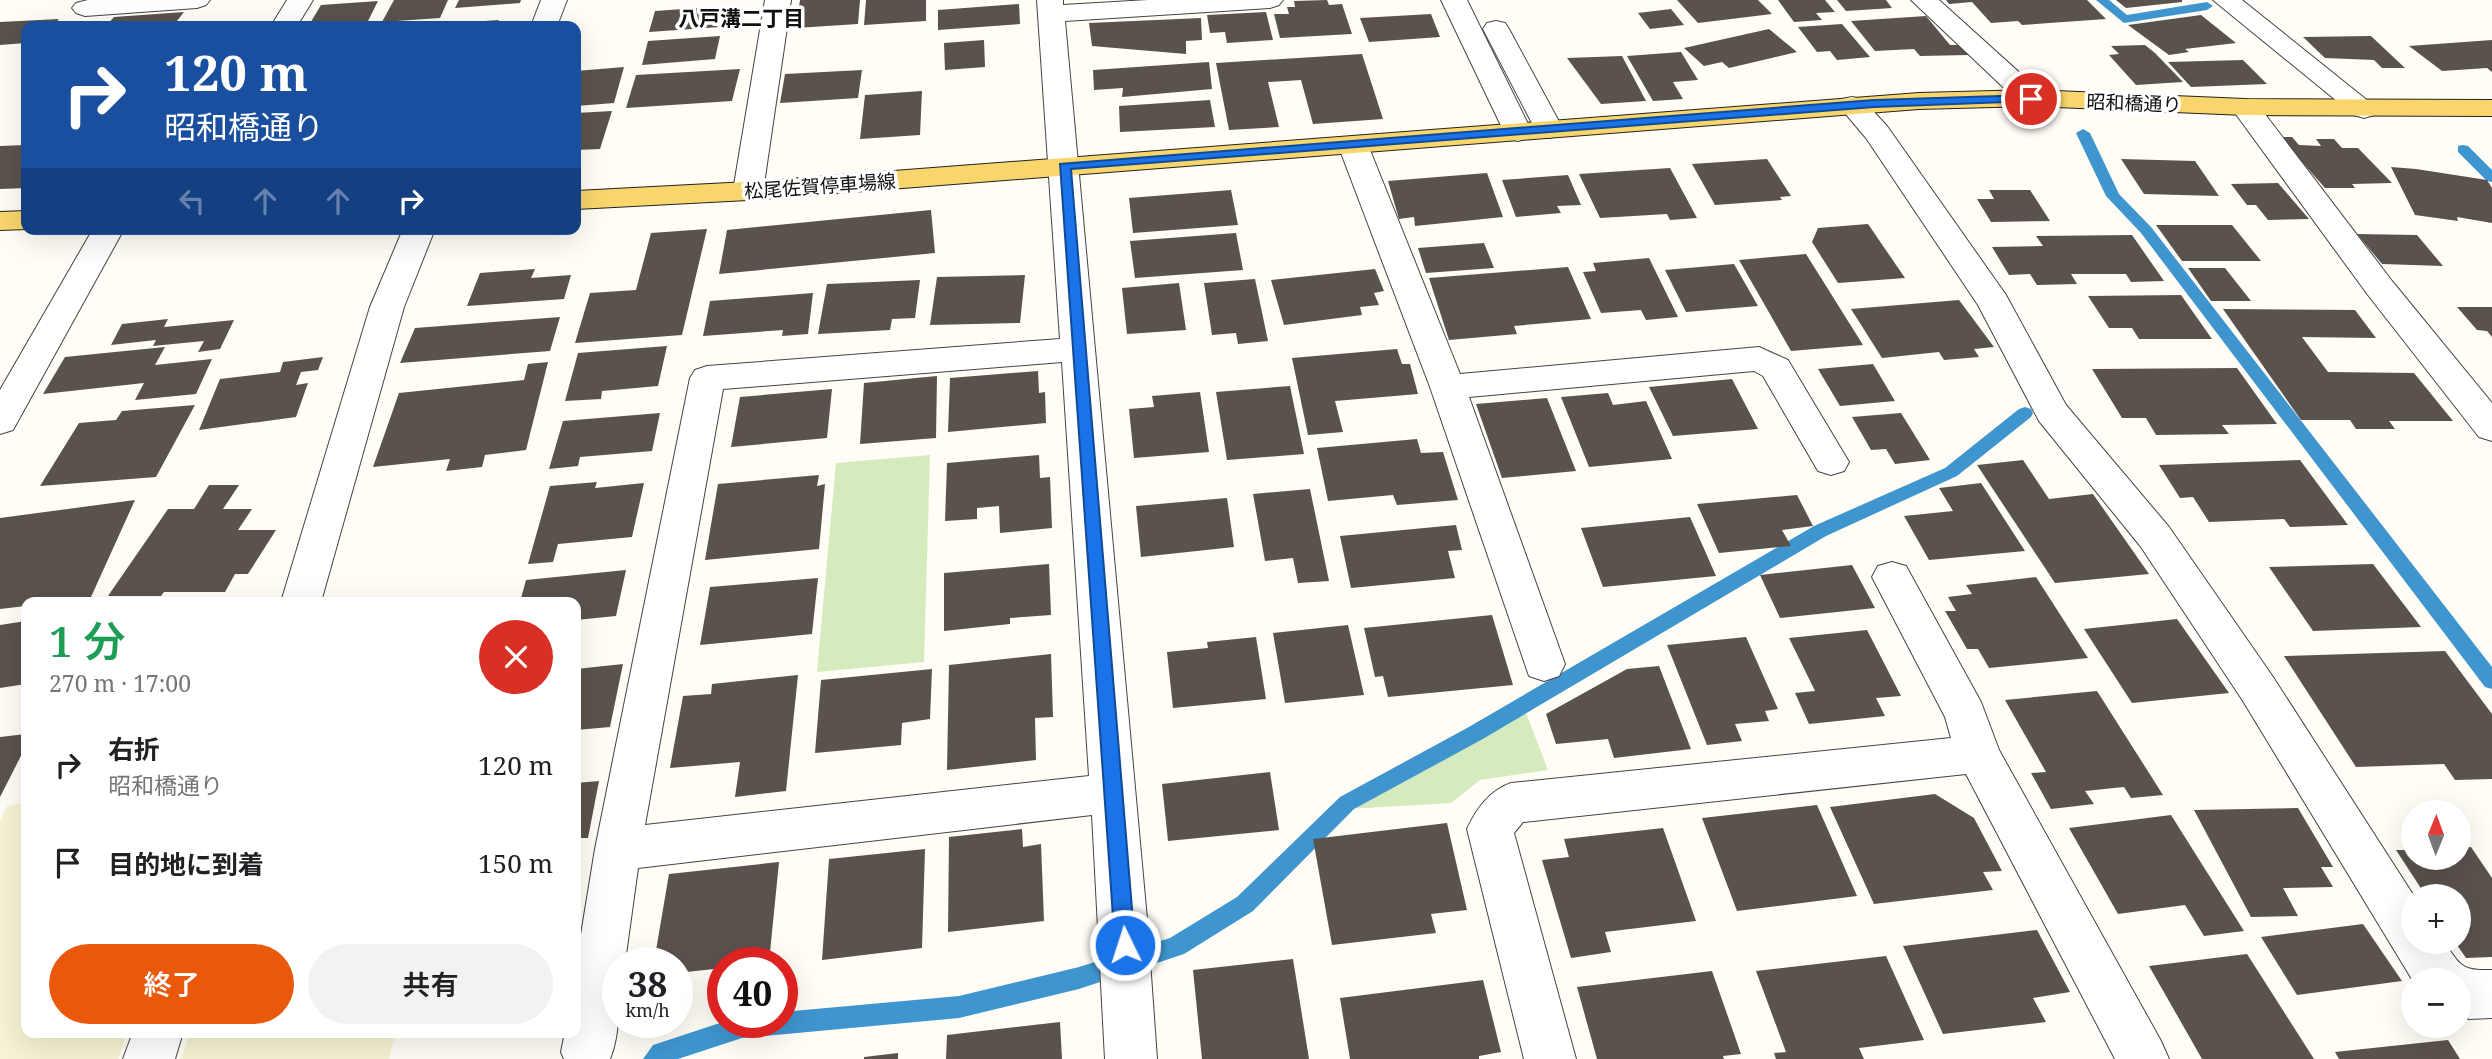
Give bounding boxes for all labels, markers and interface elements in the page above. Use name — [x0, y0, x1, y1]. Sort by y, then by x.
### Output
district label: 八戸溝二丁目 — [678, 4, 804, 32]
text: 120 m — [164, 39, 308, 105]
icon: right — [49, 49, 140, 140]
pin — [2001, 69, 2061, 129]
icon: arrive — [2012, 80, 2050, 118]
street label: 昭和橋通り — [2086, 88, 2182, 118]
text: 昭和橋通り — [164, 105, 324, 148]
street label: 松尾佐賀停車場線 — [743, 168, 897, 204]
icon: left — [173, 182, 211, 220]
icon: ahead — [246, 182, 284, 220]
icon: ahead — [319, 182, 357, 220]
icon: right — [392, 182, 430, 220]
text: 1 分 — [49, 612, 126, 669]
button: close — [479, 620, 553, 694]
text: 270 m · 17:00 — [49, 667, 191, 699]
text: 右折 — [108, 731, 160, 767]
icon: right — [49, 746, 87, 784]
text: 120 m — [478, 747, 553, 783]
text: 昭和橋通り — [108, 769, 223, 801]
north arrow — [2401, 800, 2471, 870]
map controls — [2401, 800, 2471, 1038]
icon: arrive — [49, 844, 87, 882]
text: 150 m — [478, 845, 553, 881]
text: 目的地に到着 — [108, 846, 264, 882]
button: + — [2401, 884, 2471, 954]
position arrow — [1088, 908, 1162, 982]
button: 終了 — [49, 944, 294, 1024]
button: 共有 — [308, 944, 553, 1024]
speed limit sign: 40 — [707, 947, 798, 1038]
text: 38 — [628, 960, 667, 1007]
button: − — [2401, 968, 2471, 1038]
text: km/h — [625, 998, 670, 1022]

